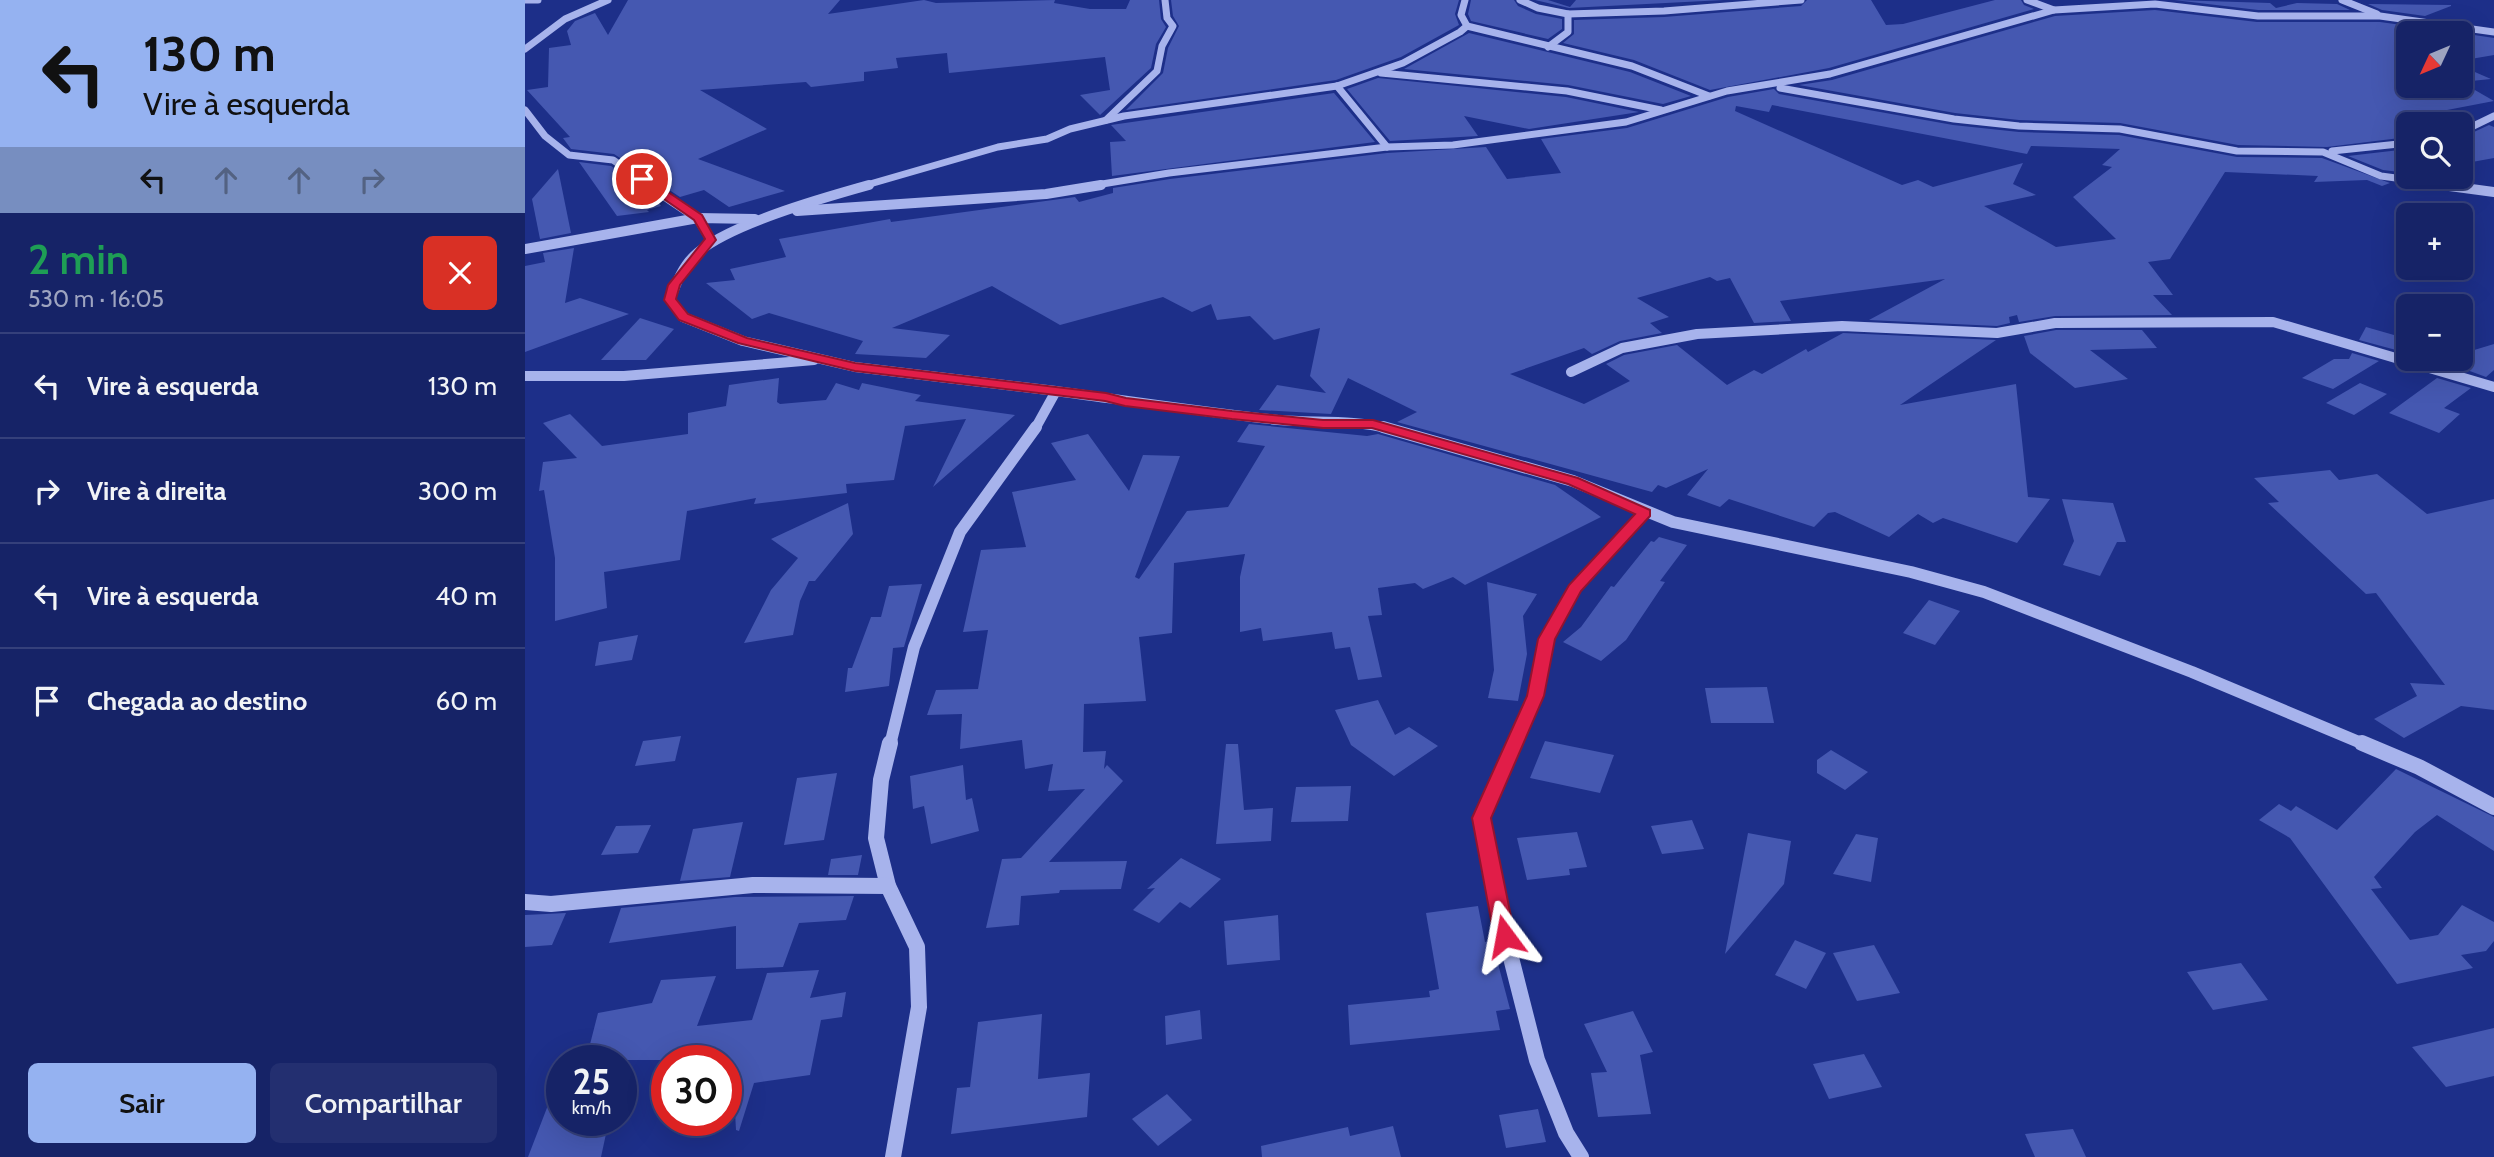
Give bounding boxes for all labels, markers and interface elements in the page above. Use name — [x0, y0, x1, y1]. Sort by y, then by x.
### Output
north arrow — [2396, 21, 2473, 98]
map controls — [2396, 21, 2473, 371]
text: 130 m — [143, 24, 276, 83]
icon: left — [28, 28, 119, 119]
text: Vire à esquerda — [143, 84, 350, 123]
button: search — [2396, 112, 2473, 189]
pin — [612, 149, 672, 209]
icon: arrive — [623, 160, 661, 198]
icon: left — [134, 161, 172, 199]
icon: ahead — [207, 161, 245, 199]
icon: ahead — [280, 161, 318, 199]
icon: right — [353, 161, 391, 199]
button: + — [2396, 203, 2473, 280]
text: 2 min — [28, 233, 129, 285]
button: close — [423, 236, 497, 310]
text: 530 m · 16:05 — [28, 285, 164, 313]
button: − — [2396, 294, 2473, 371]
icon: left — [28, 367, 66, 405]
text: Vire à esquerda — [87, 370, 259, 402]
text: 130 m — [428, 370, 497, 402]
icon: right — [28, 472, 66, 510]
text: Vire à direita — [87, 475, 227, 507]
text: 300 m — [418, 475, 497, 507]
icon: left — [28, 577, 66, 615]
text: Vire à esquerda — [87, 580, 259, 612]
text: 40 m — [435, 580, 497, 612]
icon: arrive — [28, 682, 66, 720]
text: Chegada ao destino — [87, 685, 307, 717]
text: 60 m — [435, 685, 497, 717]
position arrow — [1468, 899, 1542, 973]
speed limit sign: 30 — [651, 1045, 742, 1136]
text: 25 — [573, 1060, 610, 1103]
button: Sair — [28, 1063, 256, 1143]
button: Compartilhar — [270, 1063, 497, 1143]
text: km/h — [572, 1097, 611, 1119]

